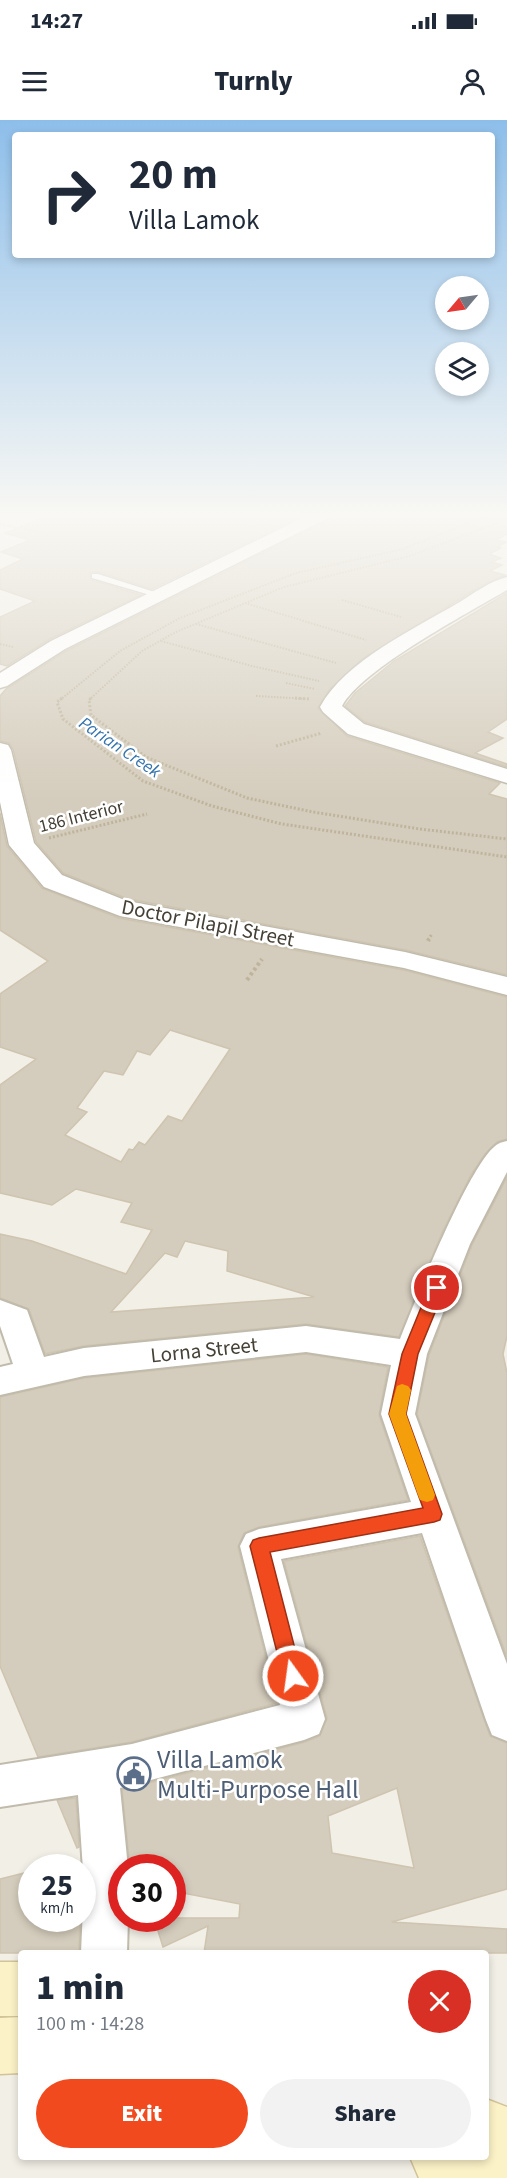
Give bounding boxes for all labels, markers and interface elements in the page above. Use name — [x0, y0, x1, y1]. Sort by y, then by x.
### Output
text: 14:27 — [30, 5, 83, 37]
text: Turnly — [214, 62, 293, 101]
icon: menu — [18, 65, 51, 98]
icon: person — [456, 65, 489, 98]
text: 20 m — [129, 145, 218, 205]
icon: right — [30, 156, 108, 234]
text: Villa Lamok — [129, 201, 259, 240]
north arrow — [435, 276, 489, 330]
map controls — [435, 276, 489, 396]
button: layers — [435, 342, 489, 396]
water label: Parian Creek — [74, 711, 166, 784]
street label: 186 Interior — [36, 794, 127, 839]
street label: Doctor Pilapil Street — [119, 892, 297, 954]
pin — [411, 1262, 462, 1313]
icon: arrive — [420, 1271, 453, 1304]
street label: Lorna Street — [149, 1329, 259, 1371]
position arrow — [261, 1644, 325, 1708]
place label: Villa Lamok Multi-Purpose Hall — [157, 1741, 359, 1808]
public building icon: Villa Lamok Multi-Purpose Hall — [116, 1756, 152, 1792]
speed limit sign: 30 — [108, 1854, 186, 1932]
text: 25 — [41, 1864, 73, 1907]
text: km/h — [40, 1898, 74, 1919]
text: 1 min — [36, 1962, 124, 2013]
button: close — [408, 1970, 471, 2033]
text: 100 m · 14:28 — [36, 2010, 144, 2038]
button: Exit — [36, 2079, 248, 2148]
button: Share — [260, 2079, 471, 2148]

